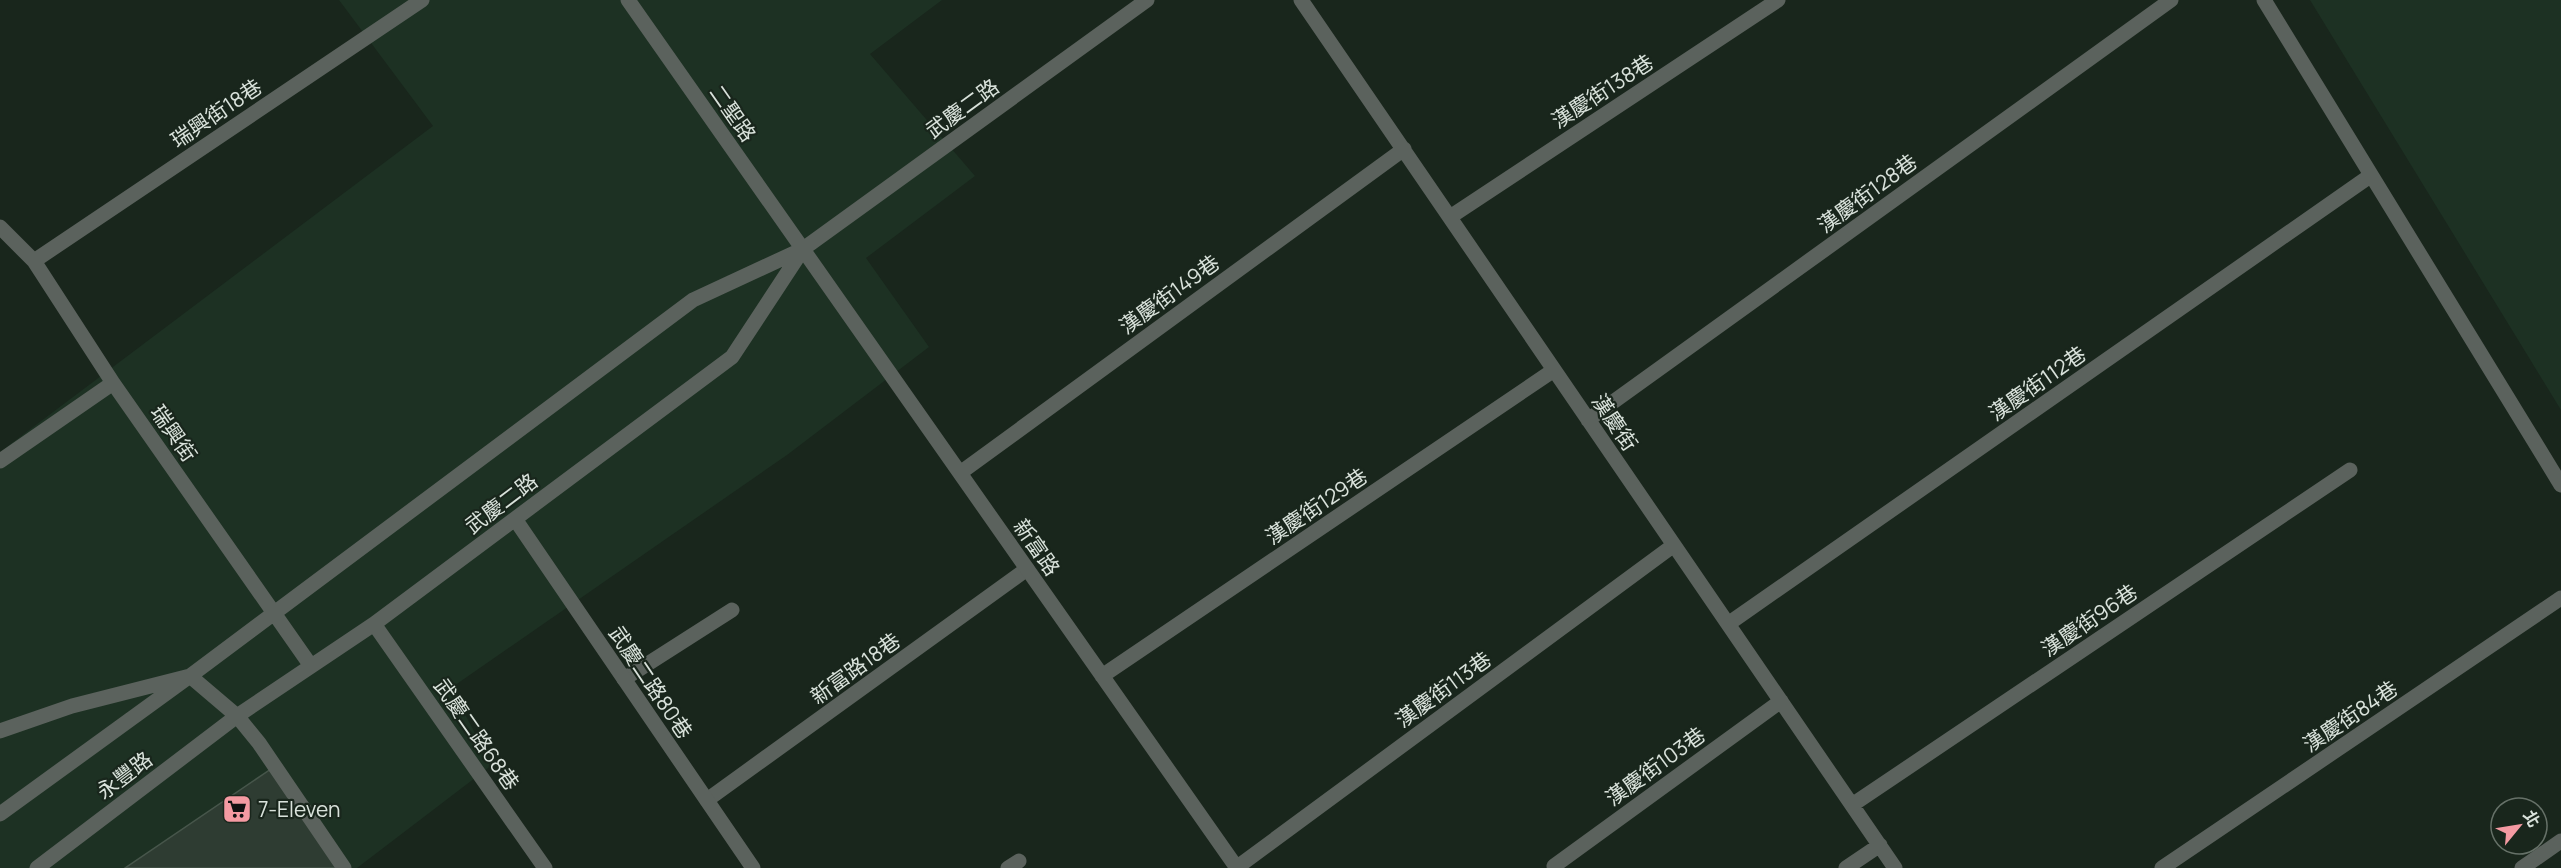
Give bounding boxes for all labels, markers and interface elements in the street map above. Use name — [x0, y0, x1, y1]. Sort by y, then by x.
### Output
street label: 漢慶街138巷 — [1546, 48, 1658, 134]
street label: 瑞興街18巷 — [165, 72, 267, 154]
street label: 武慶二路 — [920, 72, 1004, 144]
street label: 二聖路 — [703, 79, 763, 147]
street label: 漢慶街128巷 — [1812, 147, 1922, 239]
street label: 漢慶街149巷 — [1113, 248, 1225, 340]
street label: 漢慶街112巷 — [1983, 339, 2091, 427]
street label: 漢慶街 — [1586, 388, 1644, 456]
street label: 瑞興街 — [144, 399, 204, 467]
street label: 漢慶街129巷 — [1260, 462, 1372, 550]
street label: 武慶二路 — [459, 467, 543, 539]
street label: 新富路 — [1007, 513, 1067, 581]
street label: 漢慶街96巷 — [2036, 578, 2142, 662]
street label: 武慶二路80巷 — [603, 620, 699, 744]
street label: 新富路18巷 — [805, 626, 905, 710]
street label: 漢慶街113巷 — [1389, 645, 1497, 733]
street label: 武慶二路68巷 — [428, 673, 526, 795]
street label: 漢慶街84巷 — [2297, 674, 2403, 758]
street label: 漢慶街103巷 — [1600, 720, 1710, 812]
street label: 永豐路 — [90, 745, 158, 805]
supermarket icon: 7-Eleven — [221, 793, 253, 825]
place label: 7-Eleven — [258, 795, 341, 823]
north arrow — [2489, 796, 2549, 856]
text: 北 — [2518, 806, 2546, 831]

